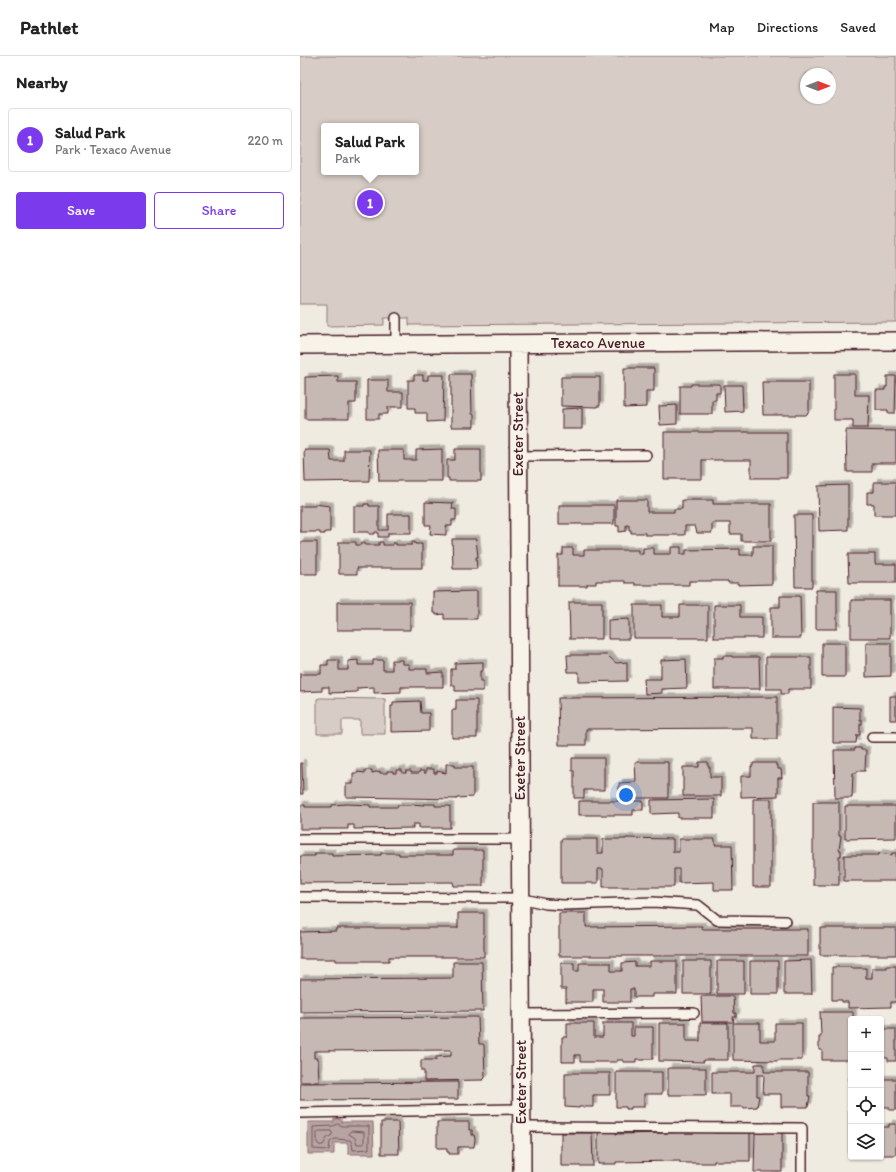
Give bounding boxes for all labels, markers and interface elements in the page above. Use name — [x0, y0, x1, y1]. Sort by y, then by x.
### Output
text: Pathlet — [20, 16, 78, 39]
text: Map — [709, 19, 735, 36]
text: Directions — [757, 19, 818, 36]
text: Saved — [840, 19, 876, 36]
north arrow — [800, 68, 836, 104]
text: Nearby — [16, 72, 68, 92]
popup — [321, 123, 419, 175]
text: Salud Park — [55, 124, 125, 142]
text: 1 — [27, 133, 33, 148]
text: 220 m — [247, 133, 283, 148]
text: Salud Park — [335, 133, 405, 151]
text: Park · Texaco Avenue — [55, 142, 171, 157]
text: Park — [335, 151, 361, 166]
pin: 1 — [357, 188, 383, 218]
button: Save — [16, 192, 146, 229]
button: Share — [154, 192, 284, 229]
street label: Texaco Avenue — [551, 334, 645, 352]
street label: Exeter Street — [509, 391, 527, 476]
street label: Exeter Street — [511, 715, 529, 800]
your location — [616, 785, 636, 805]
map controls — [848, 1016, 884, 1160]
button: + — [848, 1016, 884, 1052]
street label: Exeter Street — [512, 1039, 530, 1124]
button: − — [848, 1052, 884, 1088]
button: locate — [848, 1088, 884, 1124]
button: layers — [848, 1124, 884, 1160]

